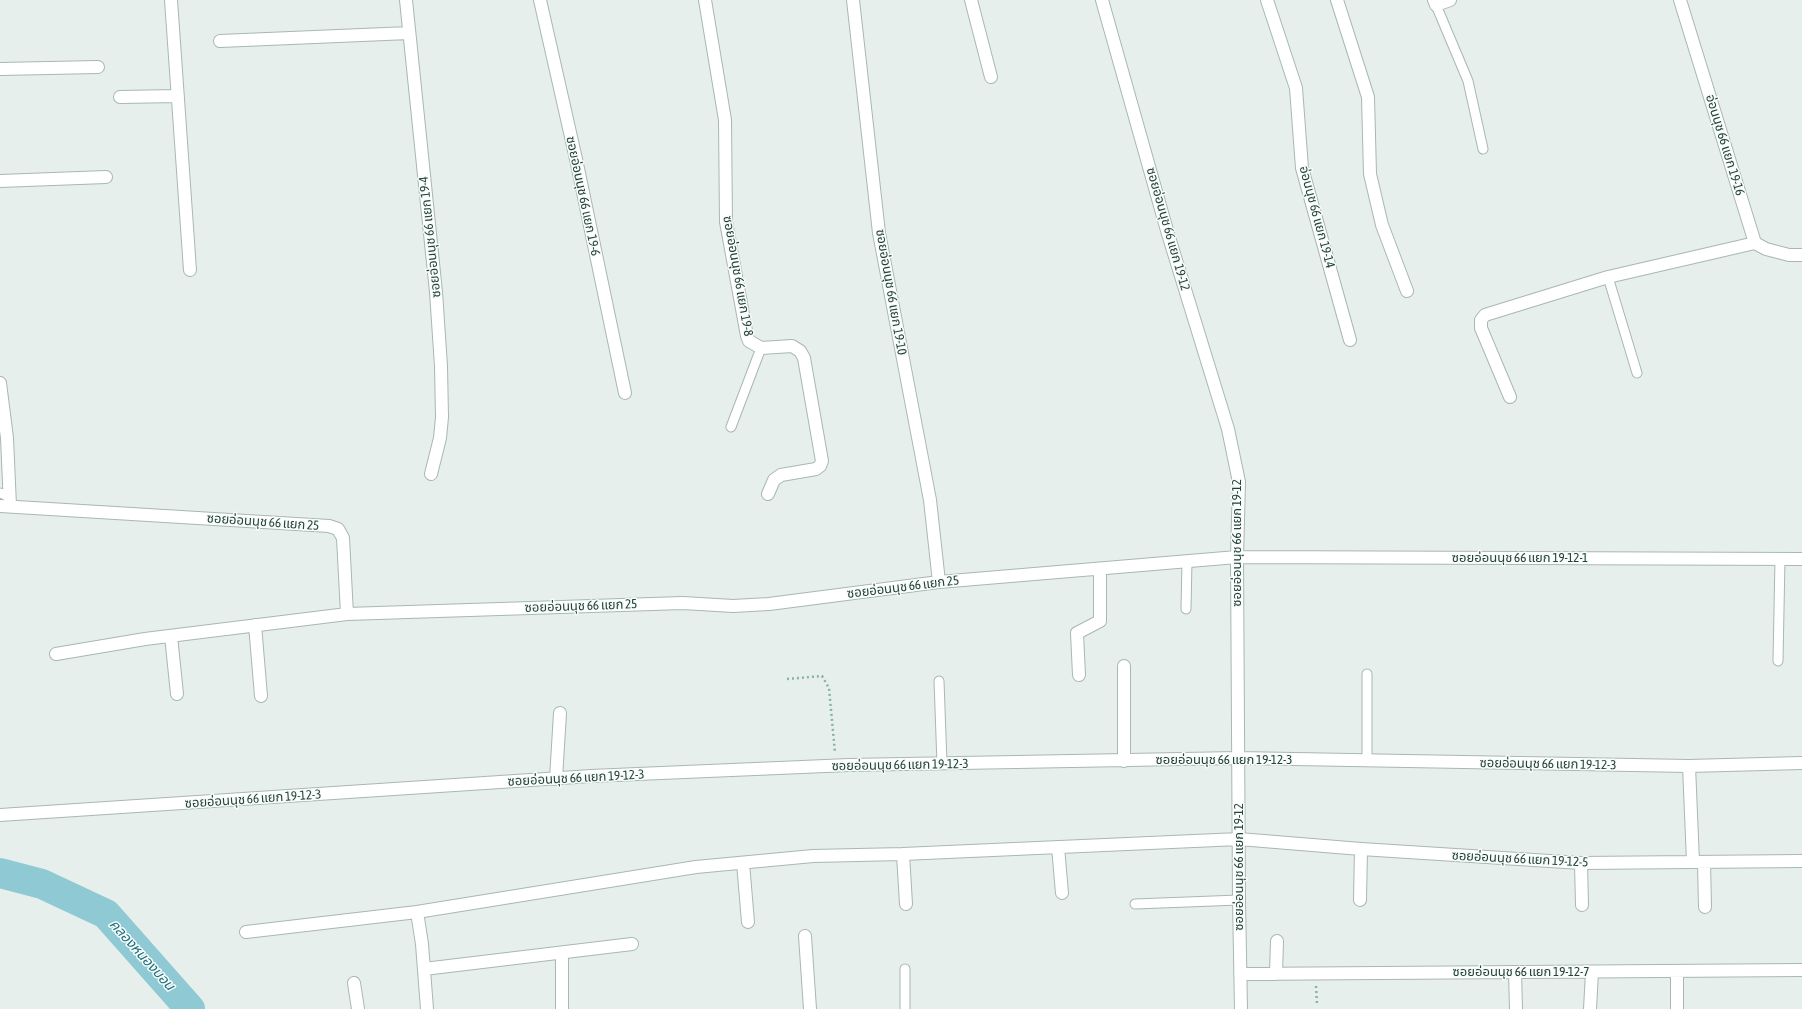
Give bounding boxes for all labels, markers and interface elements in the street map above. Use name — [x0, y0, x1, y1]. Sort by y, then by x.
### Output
street label: อ่อนนุช 66 แยก 19-16 — [1702, 92, 1748, 198]
street label: ซอยอ่อนนุช 66 แยก 19-6 — [563, 135, 603, 257]
street label: อ่อนนุช 66 แยก 19-14 — [1296, 164, 1338, 270]
street label: ซอยอ่อนนุช 66 แยก 19-12 — [1143, 166, 1193, 292]
street label: ซอยอ่อนนุช 66 แยก 19-4 — [416, 175, 444, 299]
street label: ซอยอ่อนนุช 66 แยก 19-8 — [720, 215, 756, 337]
street label: ซอยอ่อนนุช 66 แยก 19-10 — [872, 228, 910, 356]
street label: ซอยอ่อนนุช 66 แยก 19-12 — [1229, 479, 1245, 607]
street label: ซอยอ่อนนุช 66 แยก 25 — [206, 510, 320, 534]
street label: ซอยอ่อนนุช 66 แยก 19-12-1 — [1452, 550, 1588, 566]
street label: ซอยอ่อนนุช 66 แยก 25 — [846, 572, 960, 602]
street label: ซอยอ่อนนุช 66 แยก 25 — [524, 596, 638, 616]
street label: ซอยอ่อนนุช 66 แยก 19-12-3 — [1156, 752, 1292, 768]
street label: ซอยอ่อนนุช 66 แยก 19-12-3 — [1479, 755, 1617, 773]
street label: ซอยอ่อนนุช 66 แยก 19-12-3 — [831, 756, 969, 774]
street label: ซอยอ่อนนุช 66 แยก 19-12-3 — [507, 767, 645, 789]
street label: ซอยอ่อนนุช 66 แยก 19-12-3 — [184, 786, 322, 812]
street label: ซอยอ่อนนุช 66 แยก 19-12 — [1231, 803, 1247, 931]
street label: ซอยอ่อนนุช 66 แยก 19-12-5 — [1451, 848, 1589, 870]
water label: คลองหนองบอน — [106, 916, 178, 994]
street label: ซอยอ่อนนุช 66 แยก 19-12-7 — [1453, 964, 1589, 980]

